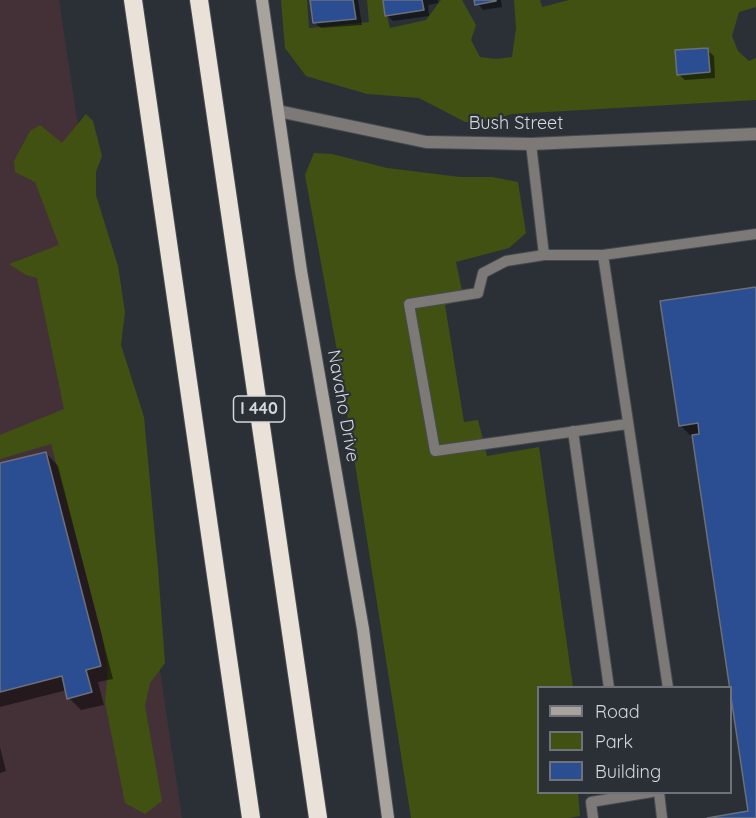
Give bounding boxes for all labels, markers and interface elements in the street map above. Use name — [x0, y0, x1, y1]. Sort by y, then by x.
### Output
street label: Bush Street — [469, 113, 563, 135]
street label: Navaho Drive — [323, 348, 363, 464]
road number: I 440 — [234, 396, 284, 422]
legend — [537, 686, 732, 794]
text: Road — [595, 700, 640, 723]
text: Park — [595, 730, 633, 753]
text: Building — [595, 760, 661, 783]

